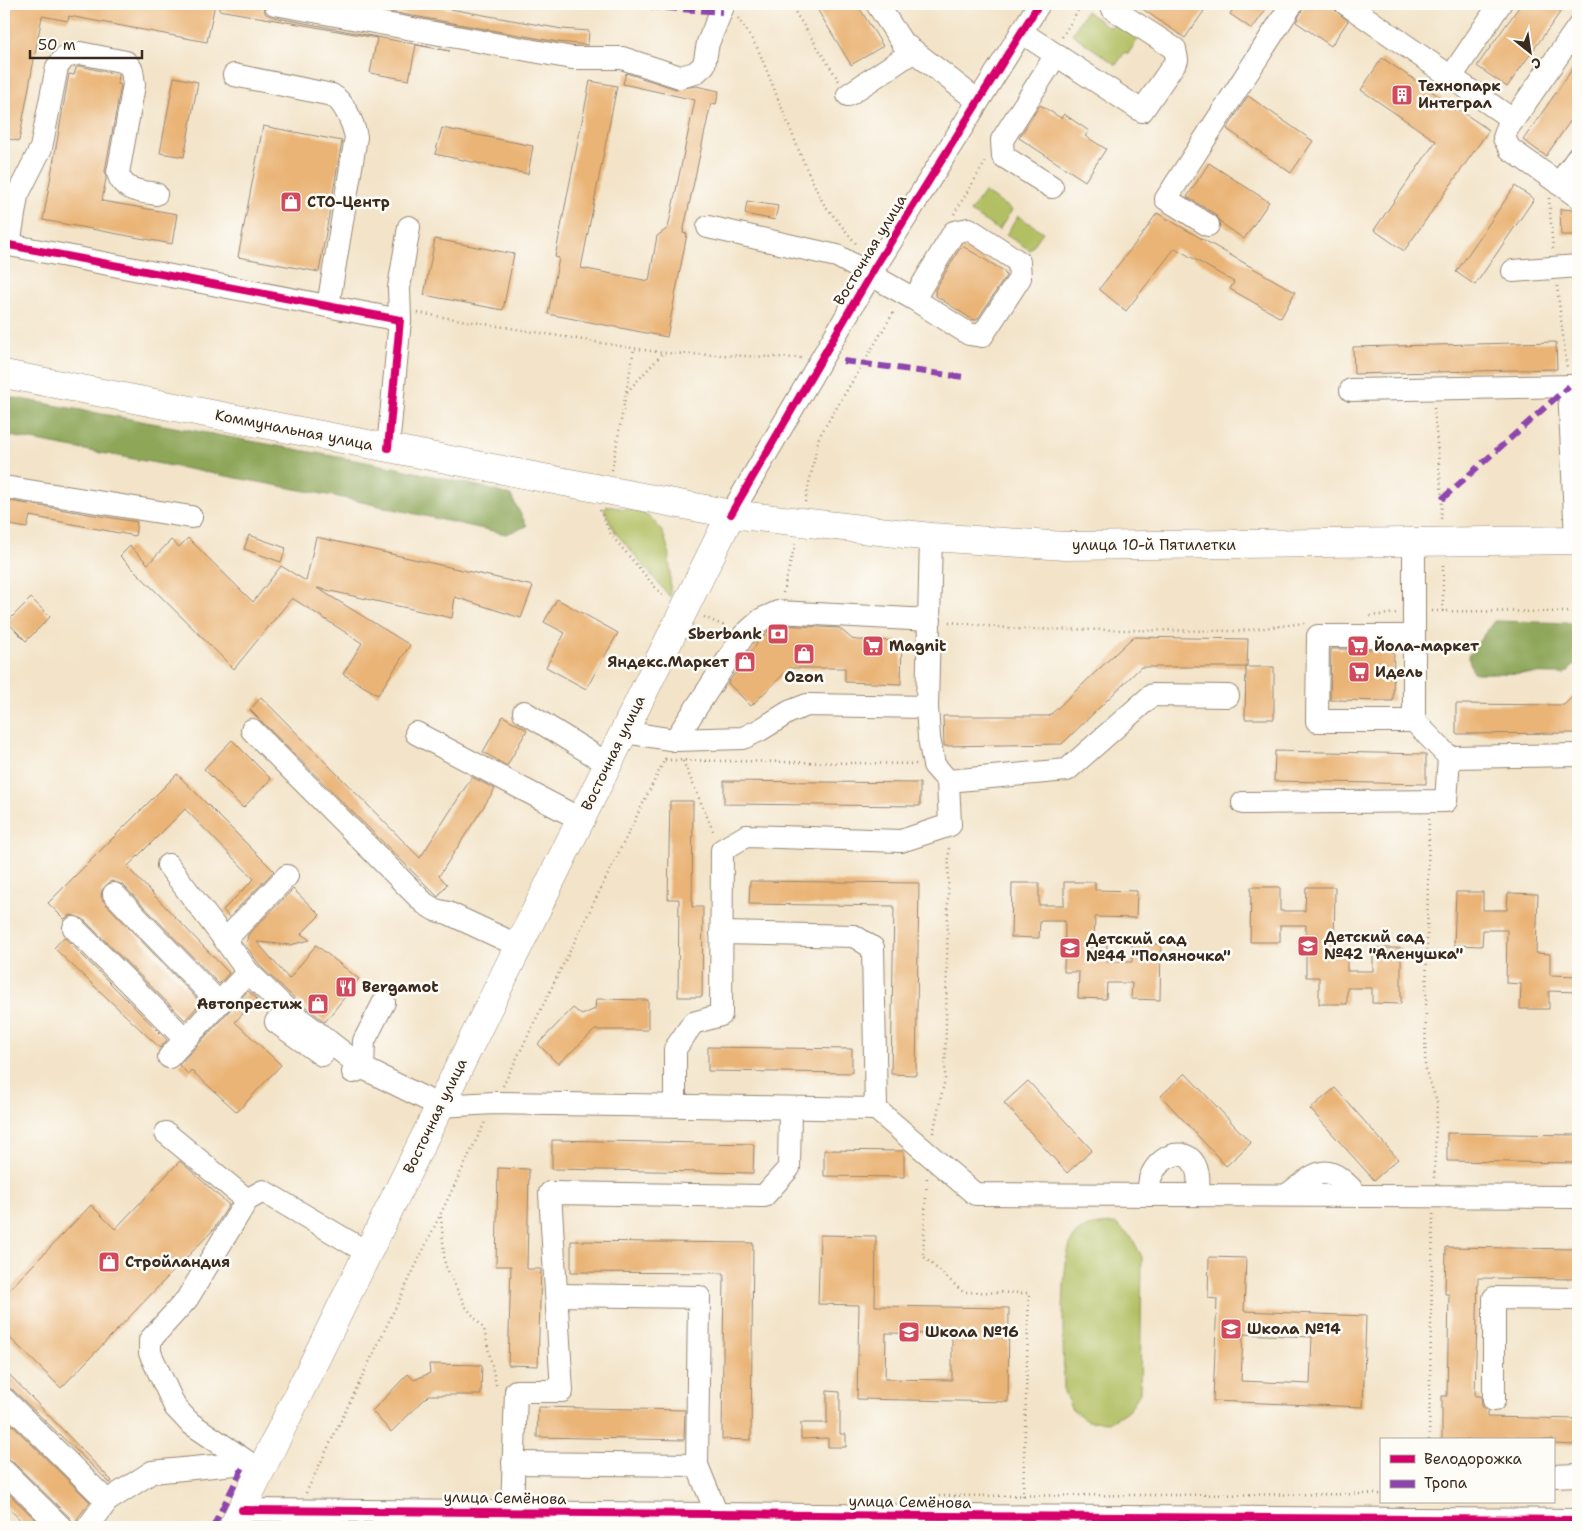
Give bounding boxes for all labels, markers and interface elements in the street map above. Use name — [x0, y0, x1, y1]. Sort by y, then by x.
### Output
scale bar — [30, 28, 142, 60]
north arrow — [1504, 28, 1554, 78]
text: 50 m — [38, 35, 76, 55]
text: С — [1528, 53, 1545, 73]
place label: Технопарк Интеграл — [1418, 76, 1501, 113]
building icon: Технопарк Интеграл — [1390, 83, 1414, 107]
shop icon: СТО-Центр — [279, 190, 303, 214]
street label: Восточная улица — [829, 190, 911, 309]
place label: СТО-Центр — [307, 192, 390, 212]
street label: Коммунальная улица — [213, 405, 375, 455]
street label: улица 10-й Пятилетки — [1072, 535, 1236, 555]
bank icon: Sberbank — [766, 622, 790, 646]
place label: Sberbank — [688, 624, 762, 644]
supermarket icon: Magnit — [861, 634, 885, 658]
supermarket icon: Йола-маркет — [1346, 634, 1370, 658]
place label: Magnit — [889, 636, 946, 656]
place label: Йола-маркет — [1374, 636, 1479, 656]
shop icon: Ozon — [792, 642, 816, 666]
shop icon: Яндекс.Маркет — [733, 650, 757, 674]
place label: Яндекс.Маркет — [608, 652, 729, 672]
supermarket icon: Идель — [1347, 660, 1371, 684]
place label: Идель — [1375, 662, 1423, 682]
place label: Ozon — [784, 667, 824, 687]
street label: Восточная улица — [576, 691, 650, 814]
place label: Детский сад №42 "Аленушка" — [1324, 927, 1464, 964]
place label: Детский сад №44 "Поляночка" — [1086, 929, 1231, 966]
school or university icon: Детский сад №42 "Аленушка" — [1296, 934, 1320, 958]
school or university icon: Детский сад №44 "Поляночка" — [1058, 936, 1082, 960]
restaurant icon: Bergamot — [334, 975, 358, 999]
place label: Bergamot — [362, 977, 438, 997]
shop icon: Автопрестиж — [306, 992, 330, 1016]
place label: Автопрестиж — [197, 994, 302, 1014]
street label: Восточная улица — [398, 1054, 472, 1177]
shop icon: Стройландия — [97, 1250, 121, 1274]
place label: Стройландия — [125, 1252, 230, 1272]
school or university icon: Школа №14 — [1219, 1317, 1243, 1341]
place label: Школа №14 — [1247, 1319, 1341, 1339]
school or university icon: Школа №16 — [897, 1320, 921, 1344]
place label: Школа №16 — [925, 1322, 1019, 1342]
legend — [1380, 1438, 1554, 1504]
text: Велодорожка — [1424, 1449, 1523, 1469]
text: Тропа — [1424, 1473, 1468, 1493]
street label: улица Семёнова — [443, 1487, 567, 1509]
street label: улица Семёнова — [848, 1491, 972, 1513]

